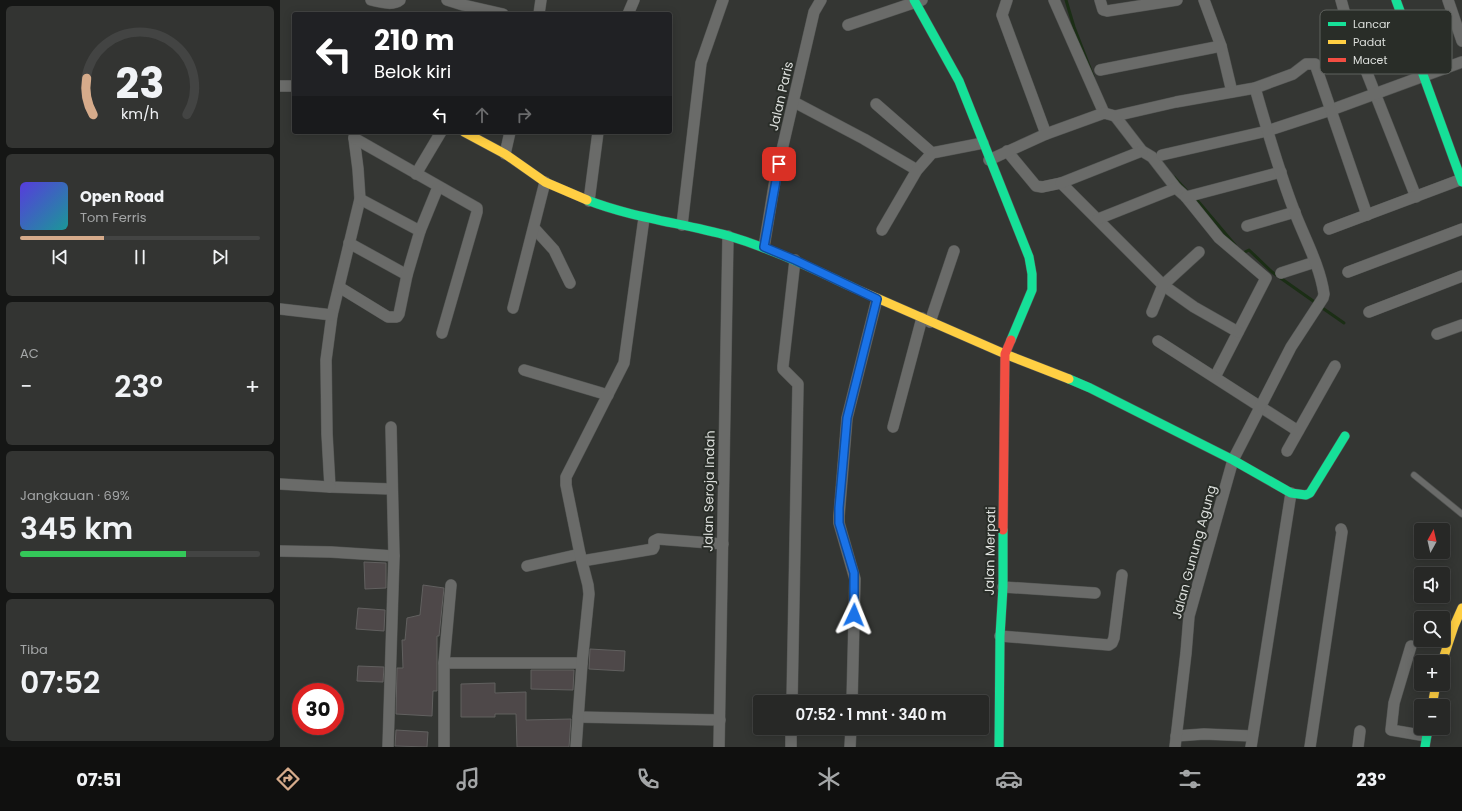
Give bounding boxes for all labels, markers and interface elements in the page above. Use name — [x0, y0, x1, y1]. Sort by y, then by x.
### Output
legend — [1320, 10, 1452, 74]
text: Lancar — [1353, 16, 1390, 32]
text: 210 m — [374, 21, 454, 60]
icon: left — [308, 28, 360, 80]
text: Padat — [1353, 34, 1386, 50]
text: Macet — [1353, 52, 1387, 68]
text: 23 — [116, 54, 164, 113]
text: Belok kiri — [374, 59, 451, 84]
street label: Jalan Paris — [764, 59, 798, 133]
text: km/h — [121, 104, 159, 124]
icon: left — [429, 104, 451, 126]
icon: ahead — [471, 104, 493, 126]
icon: right — [513, 104, 535, 126]
pin — [762, 147, 796, 181]
icon: arrive — [768, 153, 790, 175]
text: Open Road — [80, 186, 164, 207]
text: Tom Ferris — [80, 208, 147, 227]
icon: previous — [49, 246, 71, 268]
icon: pause — [129, 246, 151, 268]
icon: next — [209, 246, 231, 268]
text: AC — [20, 344, 39, 363]
text: 23° — [114, 365, 163, 408]
text: − — [20, 371, 32, 402]
text: + — [245, 371, 260, 402]
street label: Jalan Seroja Indah — [698, 430, 720, 552]
street label: Jalan Gunung Agung — [1167, 483, 1221, 621]
text: Jangkauan · 69% — [20, 486, 130, 505]
street label: Jalan Merpati — [980, 506, 1000, 596]
text: 345 km — [20, 507, 133, 550]
north arrow — [1414, 523, 1450, 559]
map controls — [1414, 523, 1450, 735]
button: sound — [1414, 567, 1450, 603]
position arrow — [833, 594, 875, 636]
button: search — [1414, 611, 1450, 647]
text: Tiba — [20, 640, 48, 659]
button: + — [1414, 655, 1450, 691]
text: 07:52 — [20, 661, 100, 704]
speed limit sign: 30 — [292, 683, 344, 735]
button: − — [1414, 699, 1450, 735]
text: 07:52 · 1 mnt · 340 m — [796, 704, 946, 725]
icon: directions — [274, 765, 302, 793]
icon: music — [454, 765, 482, 793]
icon: phone — [634, 765, 662, 793]
icon: climate — [815, 765, 843, 793]
icon: car — [995, 765, 1023, 793]
icon: filters — [1176, 765, 1204, 793]
text: 07:51 — [76, 767, 121, 792]
text: 23° — [1356, 767, 1386, 792]

